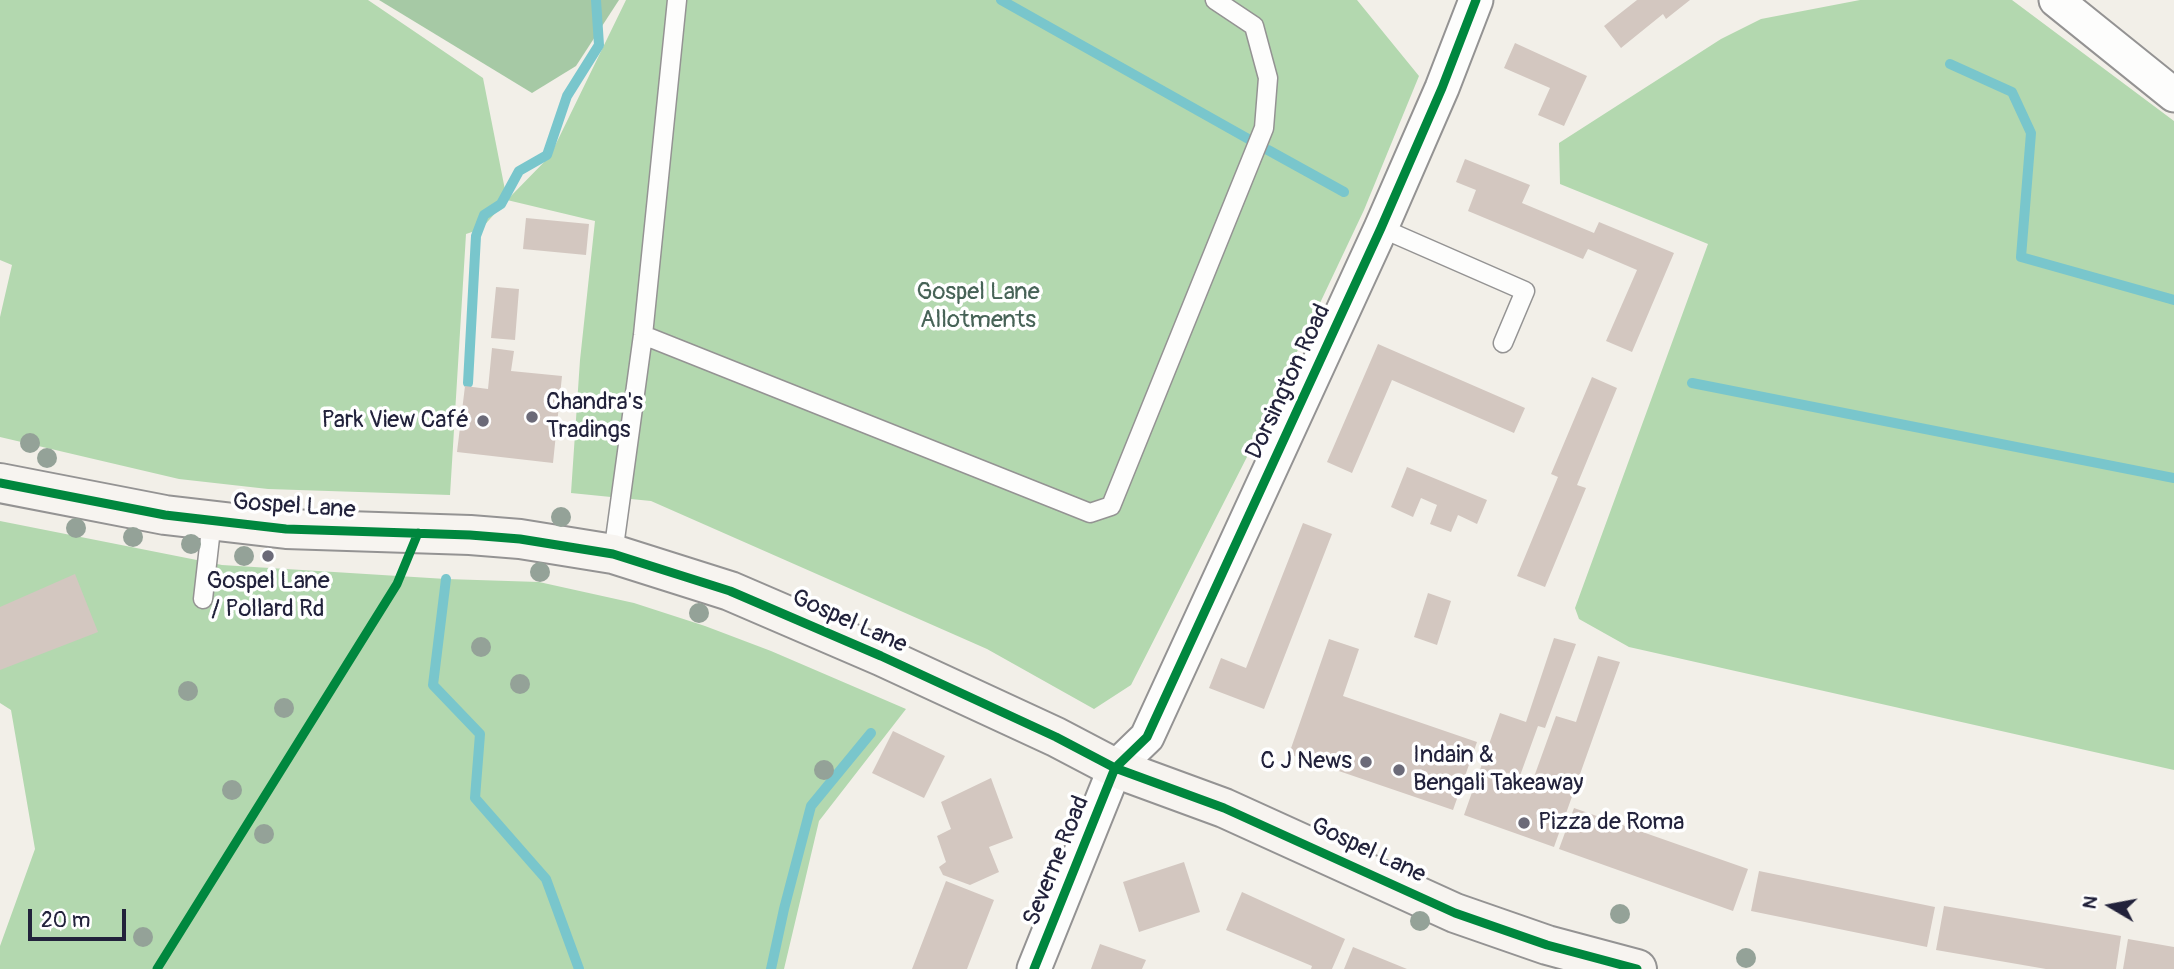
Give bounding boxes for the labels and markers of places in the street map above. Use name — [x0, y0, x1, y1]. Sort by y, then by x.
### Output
place label: Chandra's Tradings — [546, 389, 643, 445]
place label: Park View Café — [321, 407, 469, 435]
marker: Chandra's Tradings — [524, 409, 540, 425]
marker: Park View Café — [475, 413, 491, 429]
marker: Gospel Lane / Pollard Rd — [260, 548, 276, 564]
place label: Gospel Lane / Pollard Rd — [207, 568, 329, 624]
place label: Indain & Bengali Takeaway — [1413, 742, 1584, 798]
place label: C J News — [1260, 748, 1352, 776]
marker: C J News — [1358, 754, 1374, 770]
marker: Indain & Bengali Takeaway — [1391, 762, 1407, 778]
place label: Pizza de Roma — [1538, 809, 1684, 837]
marker: Pizza de Roma — [1516, 815, 1532, 831]

